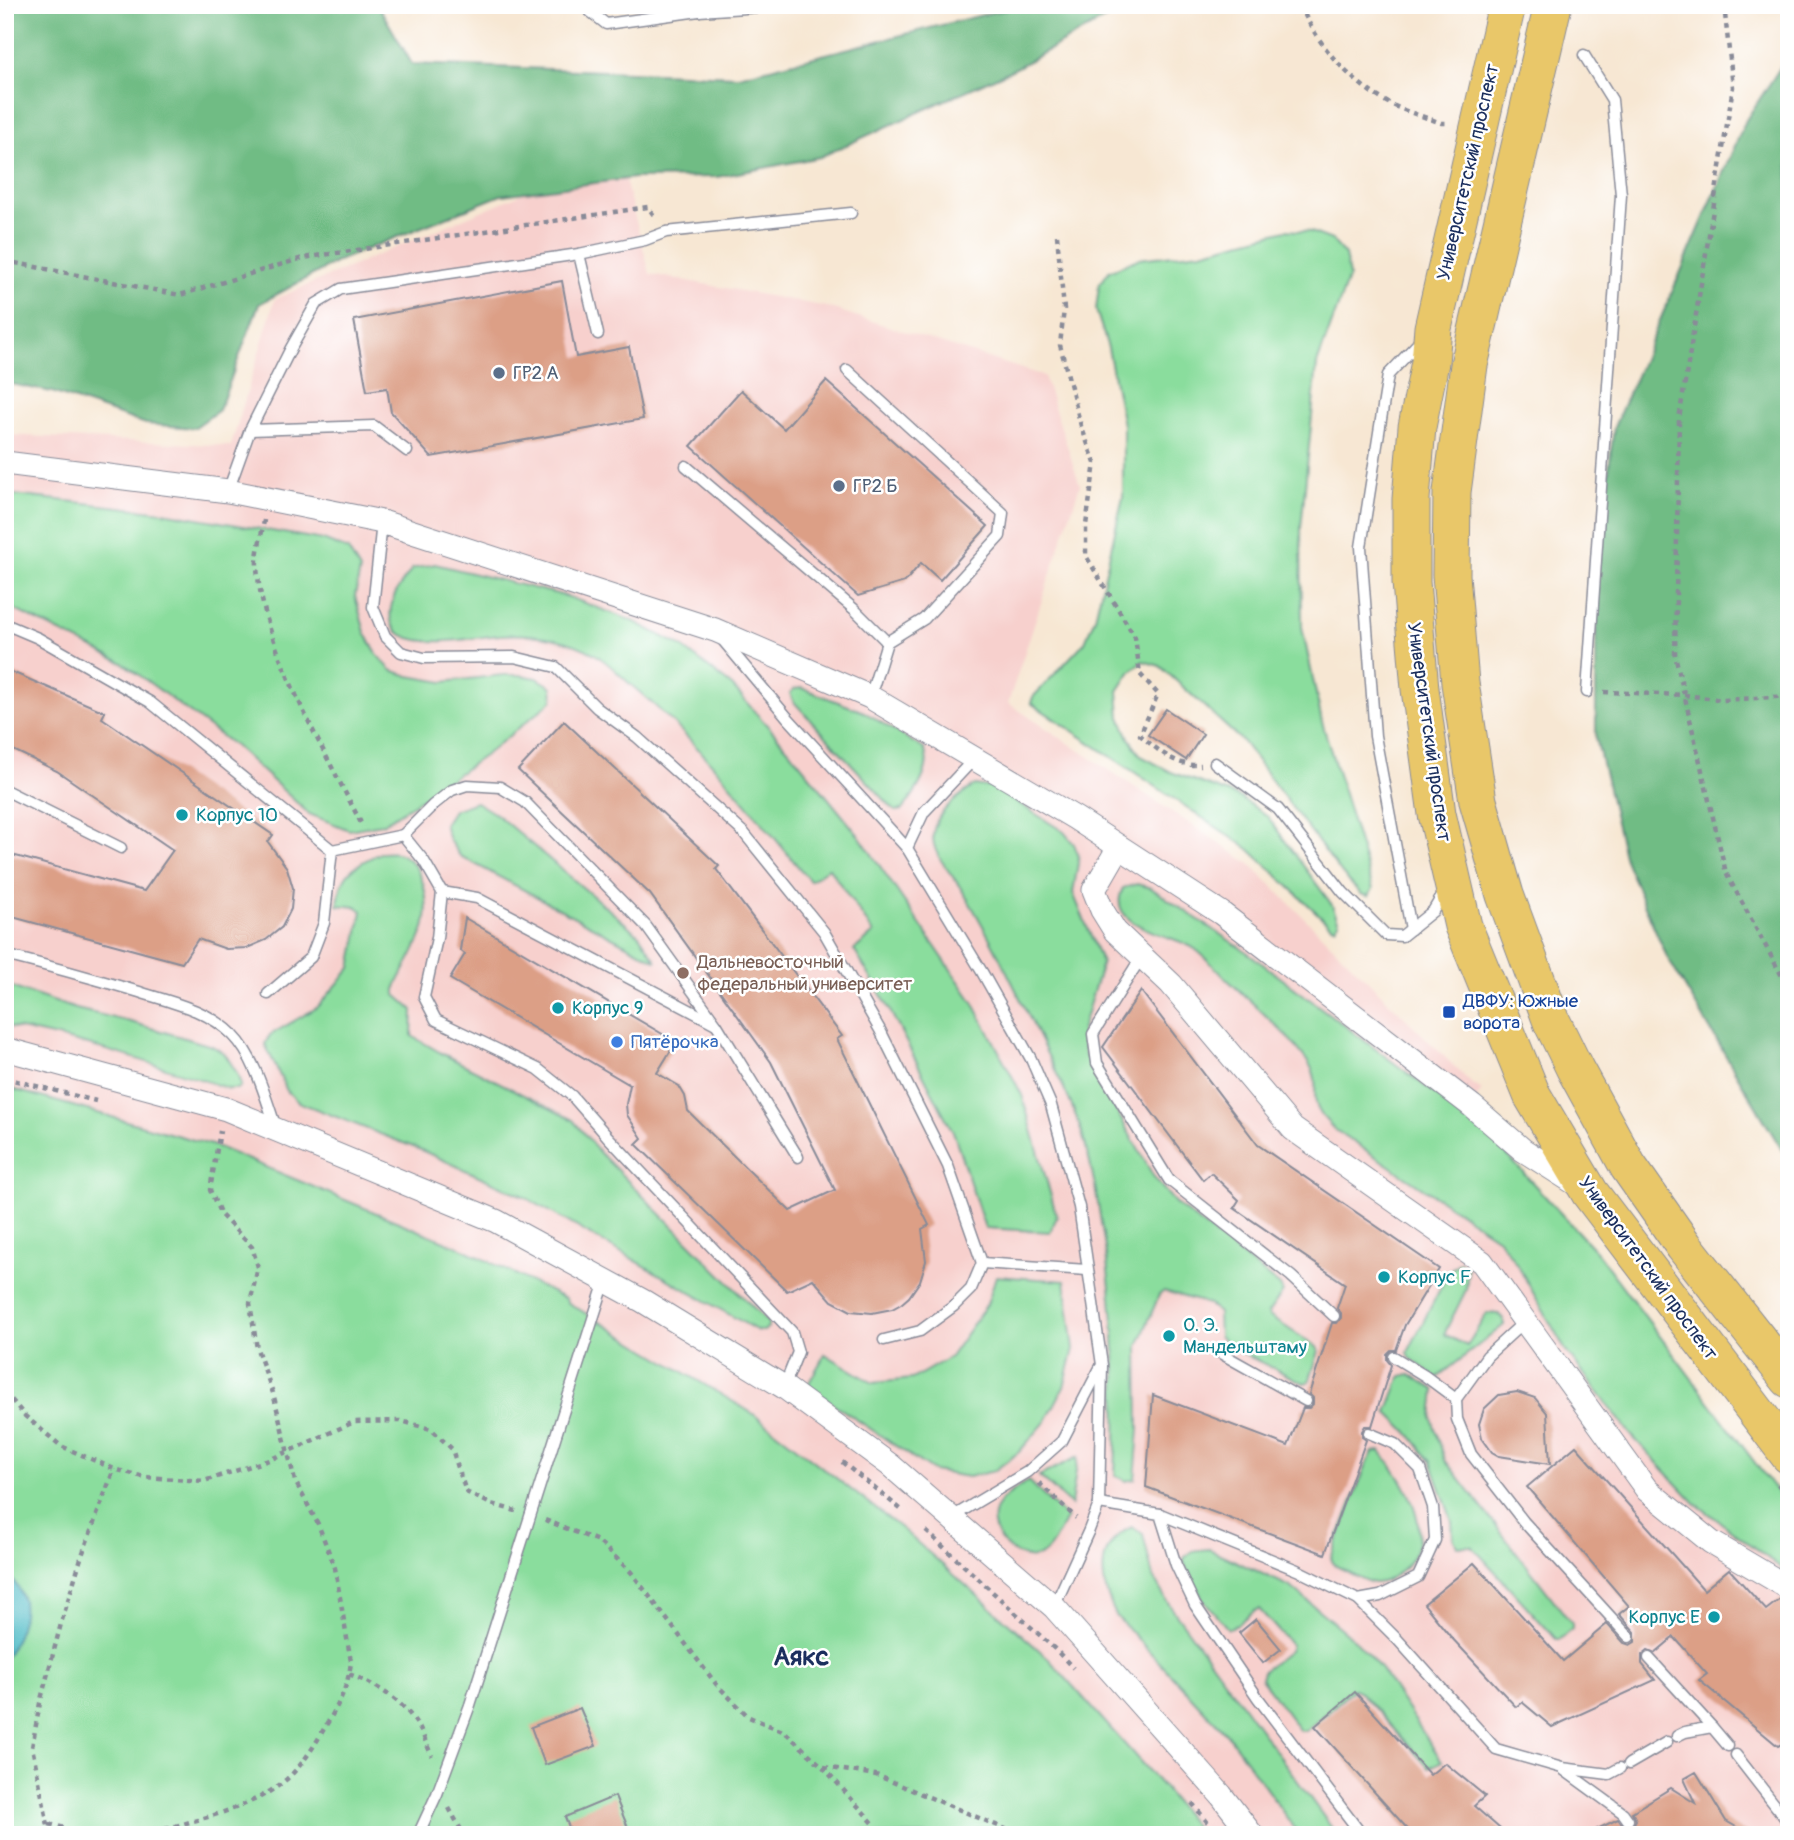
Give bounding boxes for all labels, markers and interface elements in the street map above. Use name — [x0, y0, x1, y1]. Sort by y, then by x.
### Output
street label: Университетский проспект — [1431, 61, 1505, 283]
place label: ГР2 А — [513, 361, 559, 385]
marker: ГР2 А — [491, 365, 507, 381]
place label: ГР2 Б — [853, 474, 898, 498]
marker: ГР2 Б — [831, 478, 847, 494]
street label: Университетский проспект — [1402, 621, 1456, 844]
place label: Корпус 10 — [196, 803, 278, 827]
marker: Корпус 10 — [174, 807, 190, 823]
place label: Дальневосточный федеральный университет — [696, 950, 913, 996]
marker: Дальневосточный федеральный университет — [675, 965, 691, 981]
place label: ДВФУ: Южные ворота — [1462, 989, 1579, 1035]
place label: Корпус 9 — [572, 996, 643, 1020]
marker: Корпус 9 — [550, 1000, 566, 1016]
marker: ДВФУ: Южные ворота — [1441, 1004, 1457, 1020]
place label: Пятёрочка — [631, 1030, 719, 1054]
marker: Пятёрочка — [609, 1034, 625, 1050]
street label: Университетский проспект — [1573, 1171, 1723, 1365]
place label: Корпус F — [1398, 1265, 1471, 1289]
marker: Корпус F — [1376, 1269, 1392, 1285]
place label: О. Э. Мандельштаму — [1183, 1313, 1307, 1359]
marker: О. Э. Мандельштаму — [1161, 1328, 1177, 1344]
place label: Корпус E — [1628, 1605, 1700, 1629]
marker: Корпус E — [1706, 1609, 1722, 1625]
district label: Аякс — [773, 1641, 829, 1673]

